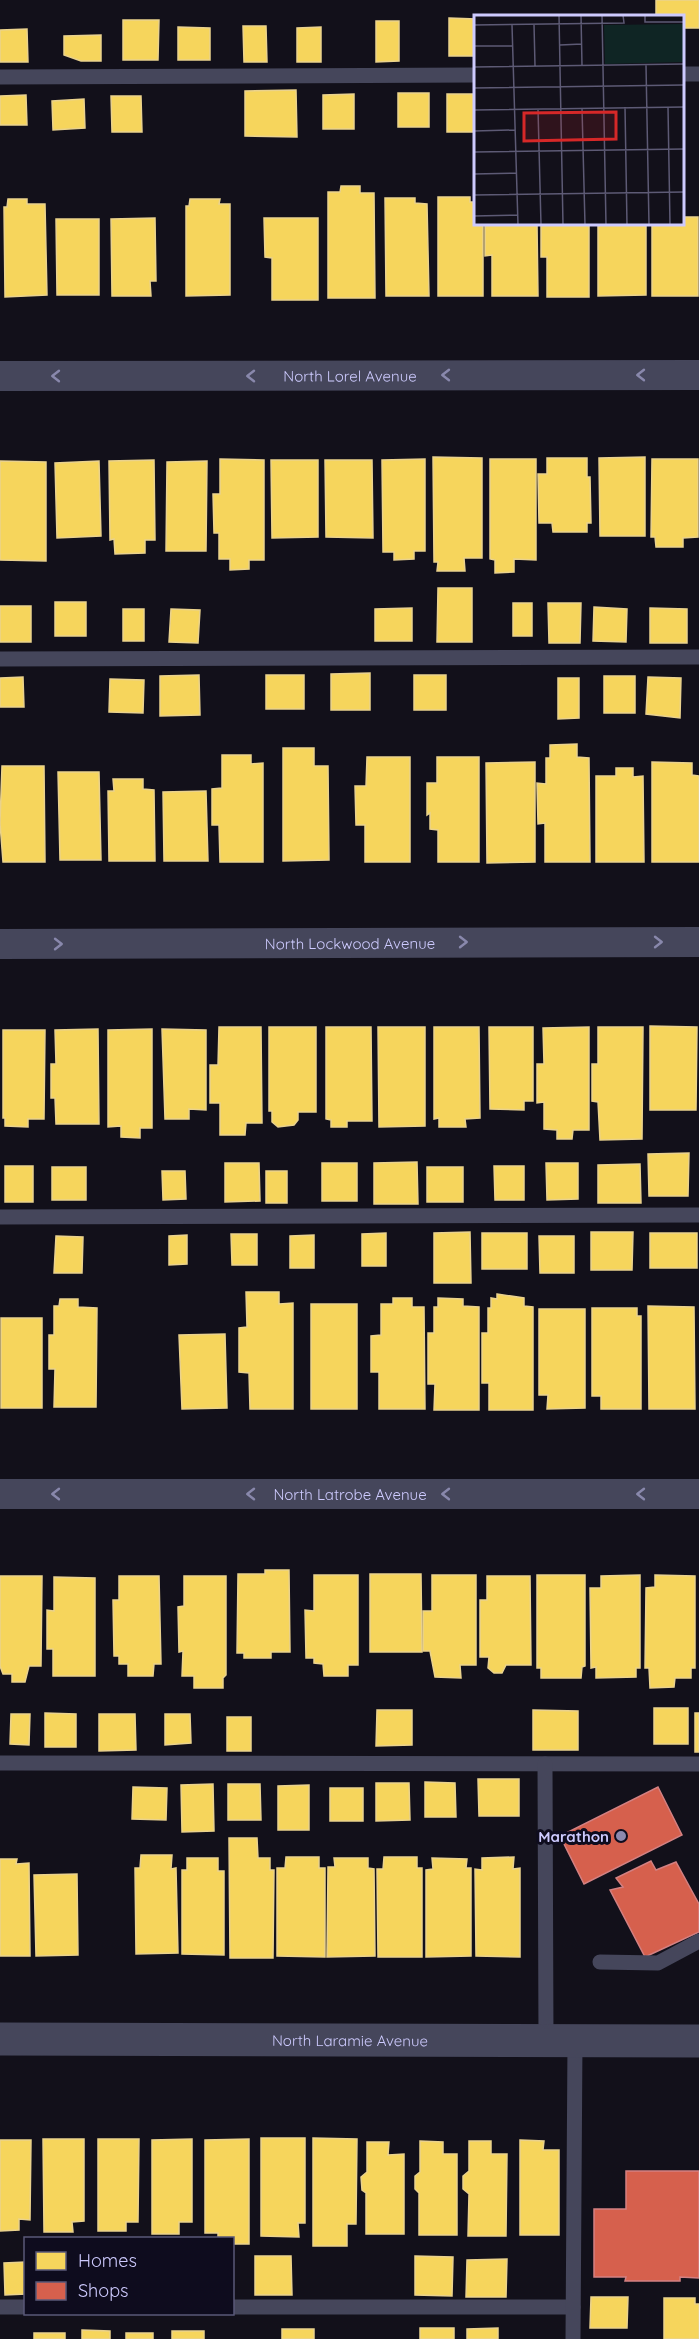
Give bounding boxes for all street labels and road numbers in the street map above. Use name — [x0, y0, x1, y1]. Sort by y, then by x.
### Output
street label: North Lorel Avenue — [283, 366, 417, 385]
street label: North Lockwood Avenue — [265, 933, 435, 953]
street label: North Latrobe Avenue — [273, 1485, 427, 1504]
street label: North Laramie Avenue — [272, 2030, 428, 2050]

